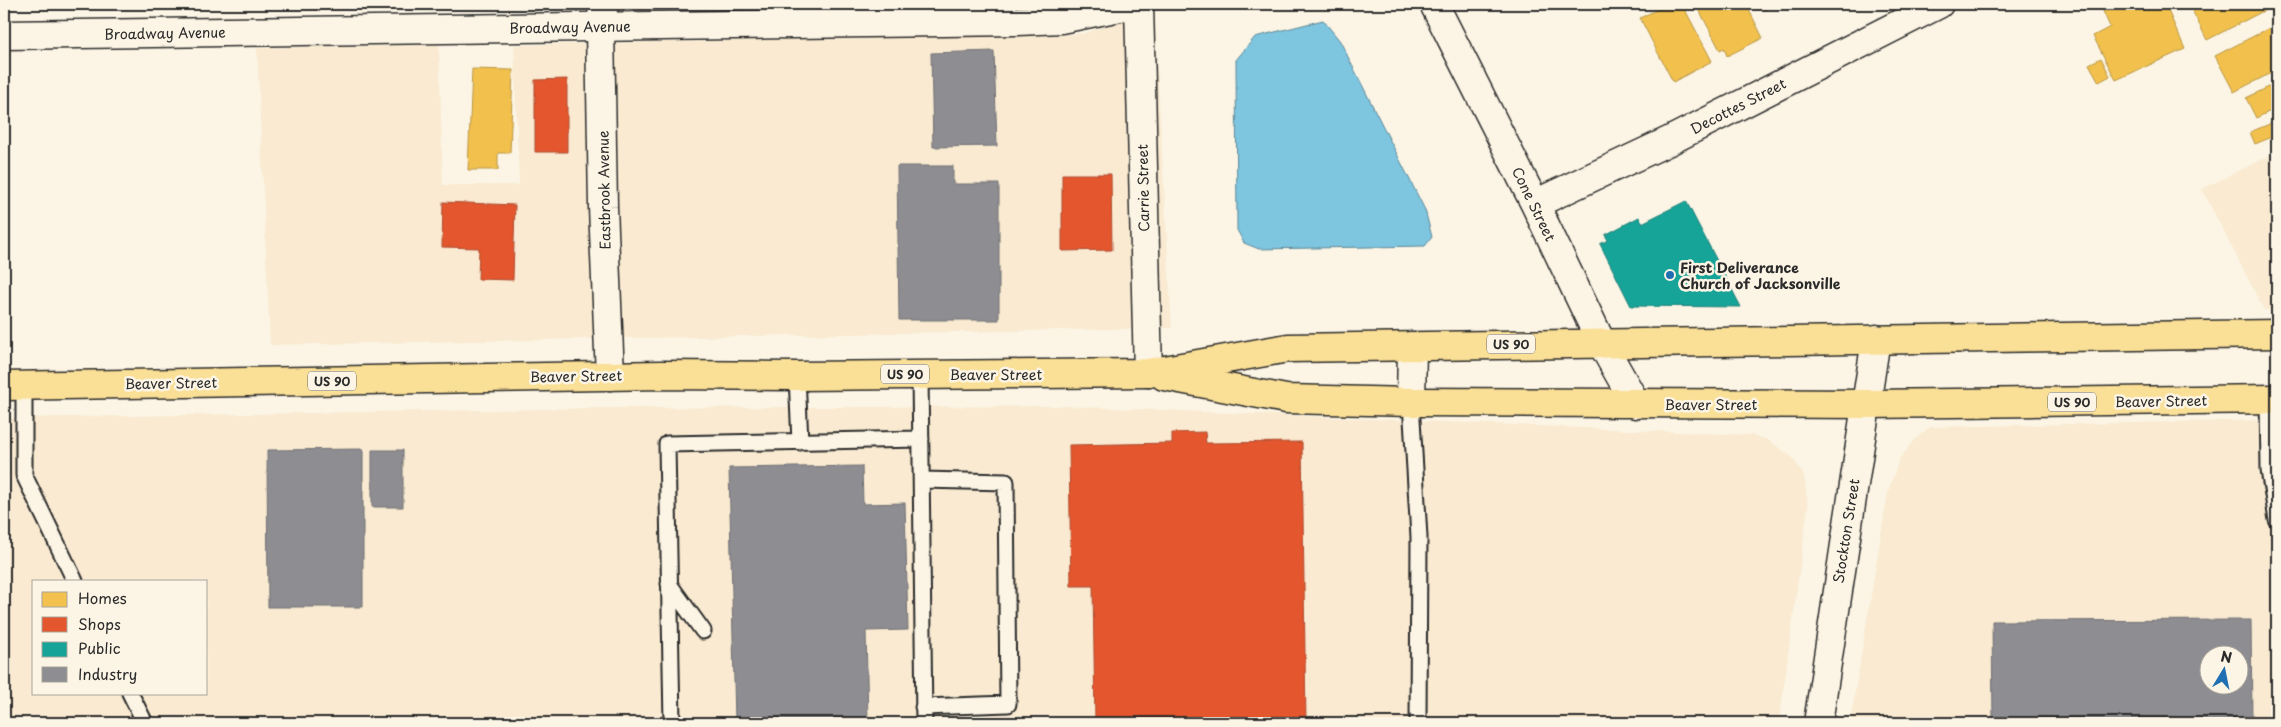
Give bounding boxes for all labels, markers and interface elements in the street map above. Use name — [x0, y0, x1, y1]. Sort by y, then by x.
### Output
street label: Broadway Avenue — [509, 15, 631, 39]
street label: Broadway Avenue — [104, 21, 226, 45]
street label: Decottes Street — [1687, 73, 1790, 139]
street label: Eastbrook Avenue — [592, 130, 616, 250]
street label: Carrie Street — [1132, 144, 1154, 232]
street label: Cone Street — [1507, 163, 1561, 245]
place label: First Deliverance Church of Jacksonville — [1680, 257, 1841, 294]
marker: First Deliverance Church of Jacksonville — [1664, 269, 1676, 281]
road number: US 90 — [1487, 334, 1535, 354]
road number: US 90 — [881, 364, 929, 384]
street label: Beaver Street — [950, 364, 1042, 385]
street label: Beaver Street — [530, 365, 623, 387]
street label: Beaver Street — [125, 372, 218, 394]
road number: US 90 — [308, 372, 356, 391]
street label: Beaver Street — [2115, 390, 2208, 412]
road number: US 90 — [2048, 392, 2096, 412]
street label: Beaver Street — [1665, 394, 1757, 415]
street label: Stockton Street — [1827, 477, 1865, 585]
legend — [32, 580, 208, 694]
text: Homes — [78, 586, 127, 609]
text: Shops — [78, 612, 121, 635]
text: Public — [78, 636, 121, 659]
north arrow — [2198, 644, 2248, 694]
text: N — [2219, 645, 2234, 668]
text: Industry — [78, 662, 137, 685]

